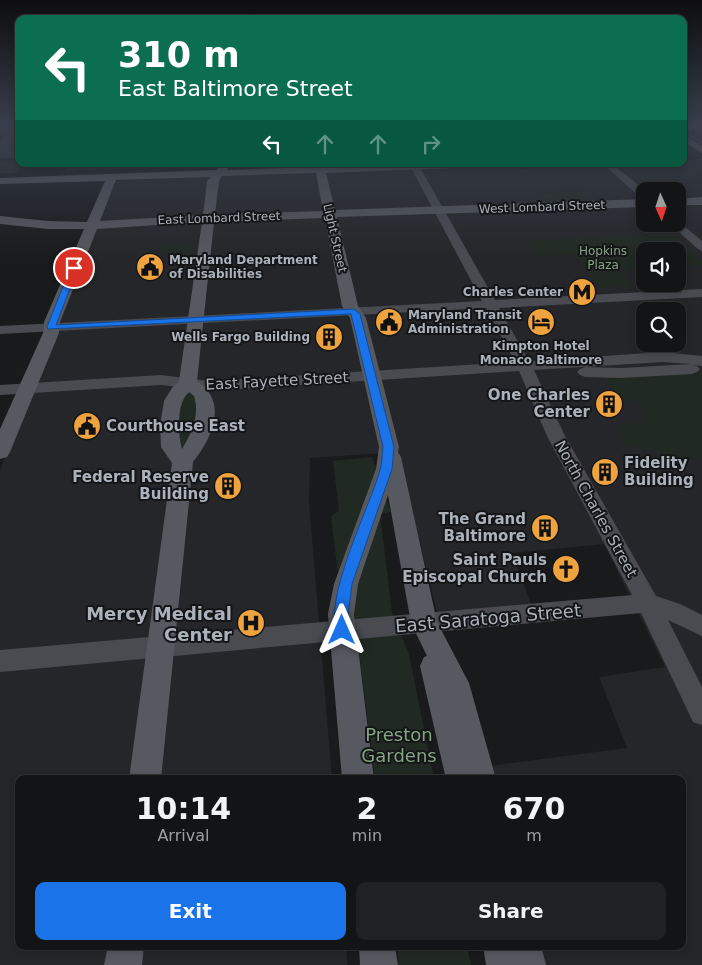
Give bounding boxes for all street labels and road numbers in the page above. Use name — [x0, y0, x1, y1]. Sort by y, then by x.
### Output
street label: West Lombard Street — [479, 198, 606, 216]
street label: Light Street — [320, 202, 350, 274]
street label: East Lombard Street — [157, 209, 281, 227]
street label: East Fayette Street — [205, 368, 349, 394]
street label: North Charles Street — [551, 437, 641, 581]
street label: East Saratoga Street — [394, 599, 582, 637]

